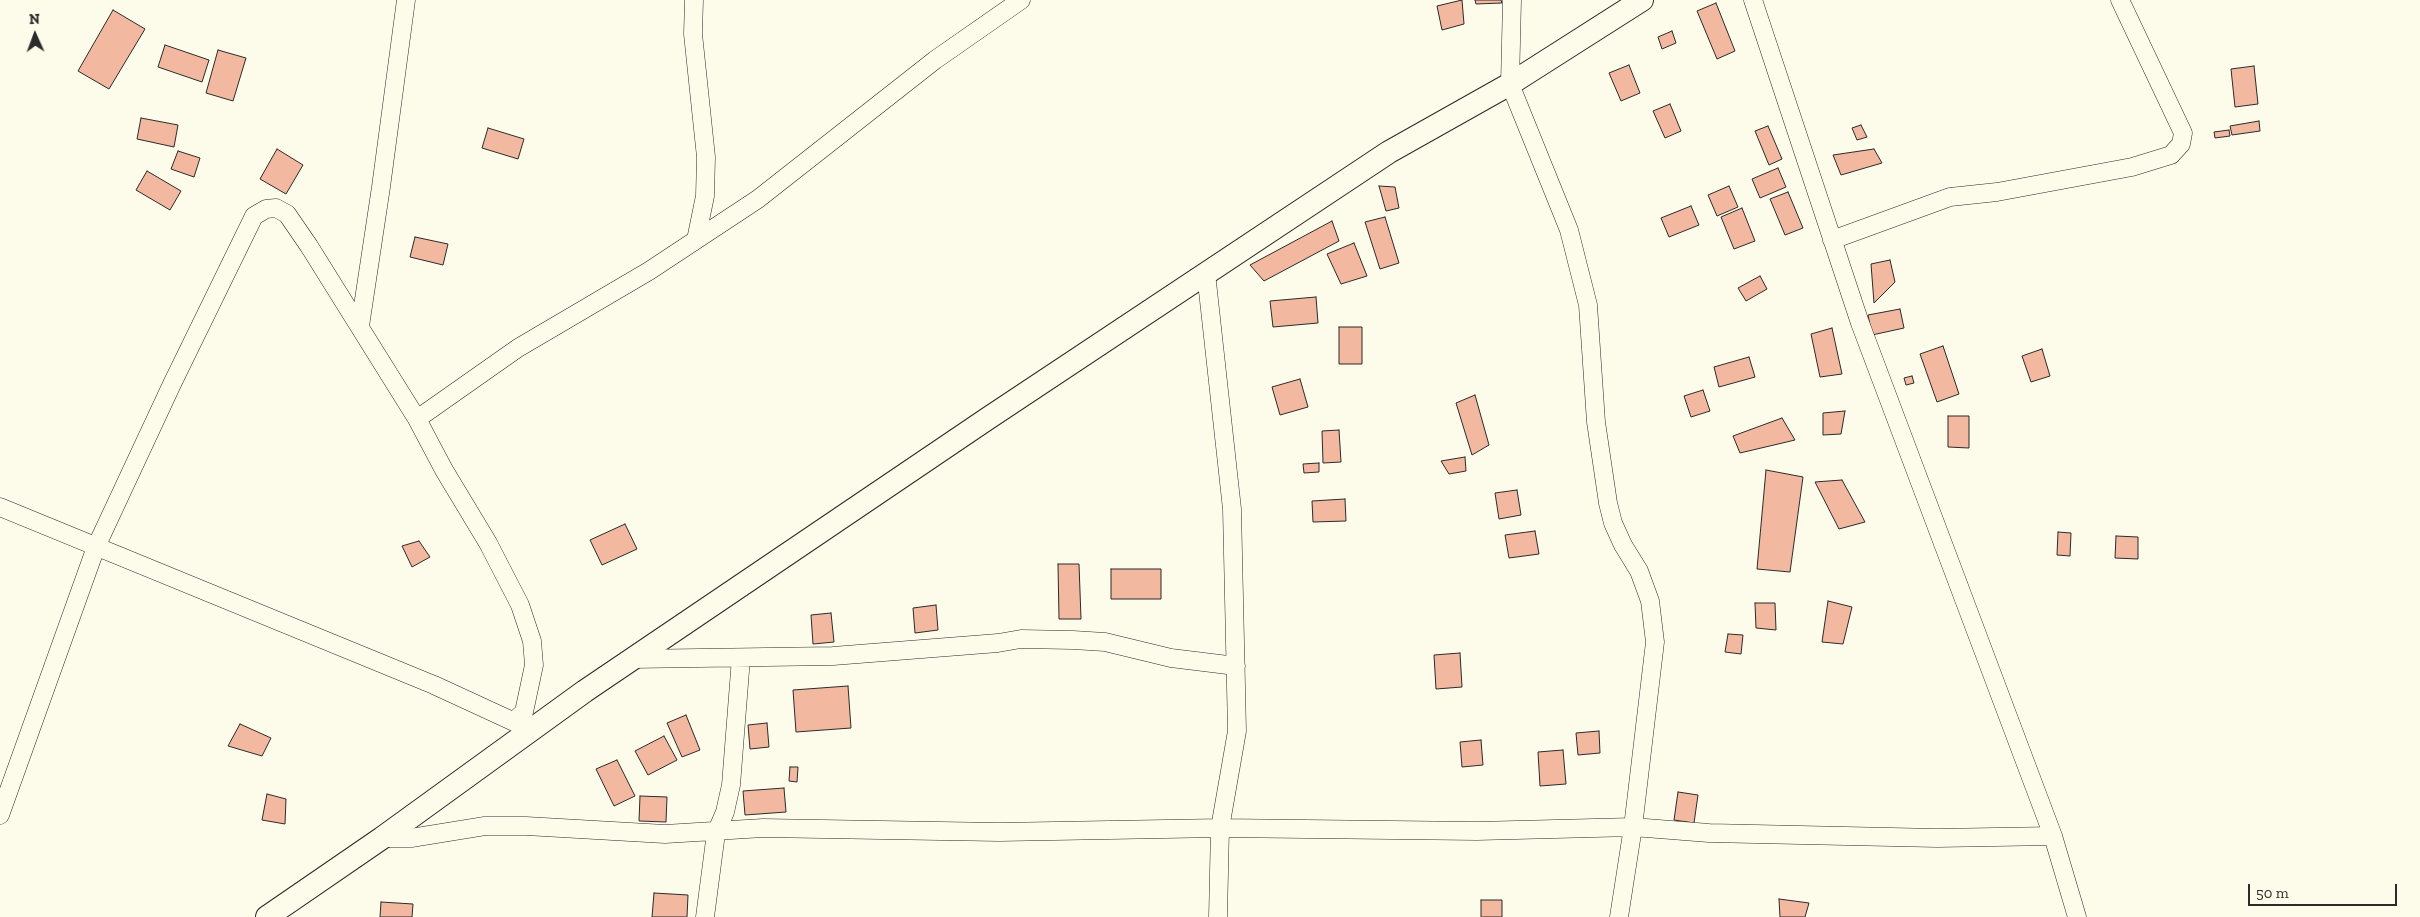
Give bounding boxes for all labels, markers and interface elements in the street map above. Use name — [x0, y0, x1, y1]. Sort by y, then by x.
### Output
north arrow — [10, 10, 60, 60]
text: N — [29, 11, 40, 28]
scale bar — [2250, 874, 2399, 906]
text: 50 m — [2256, 884, 2289, 902]

